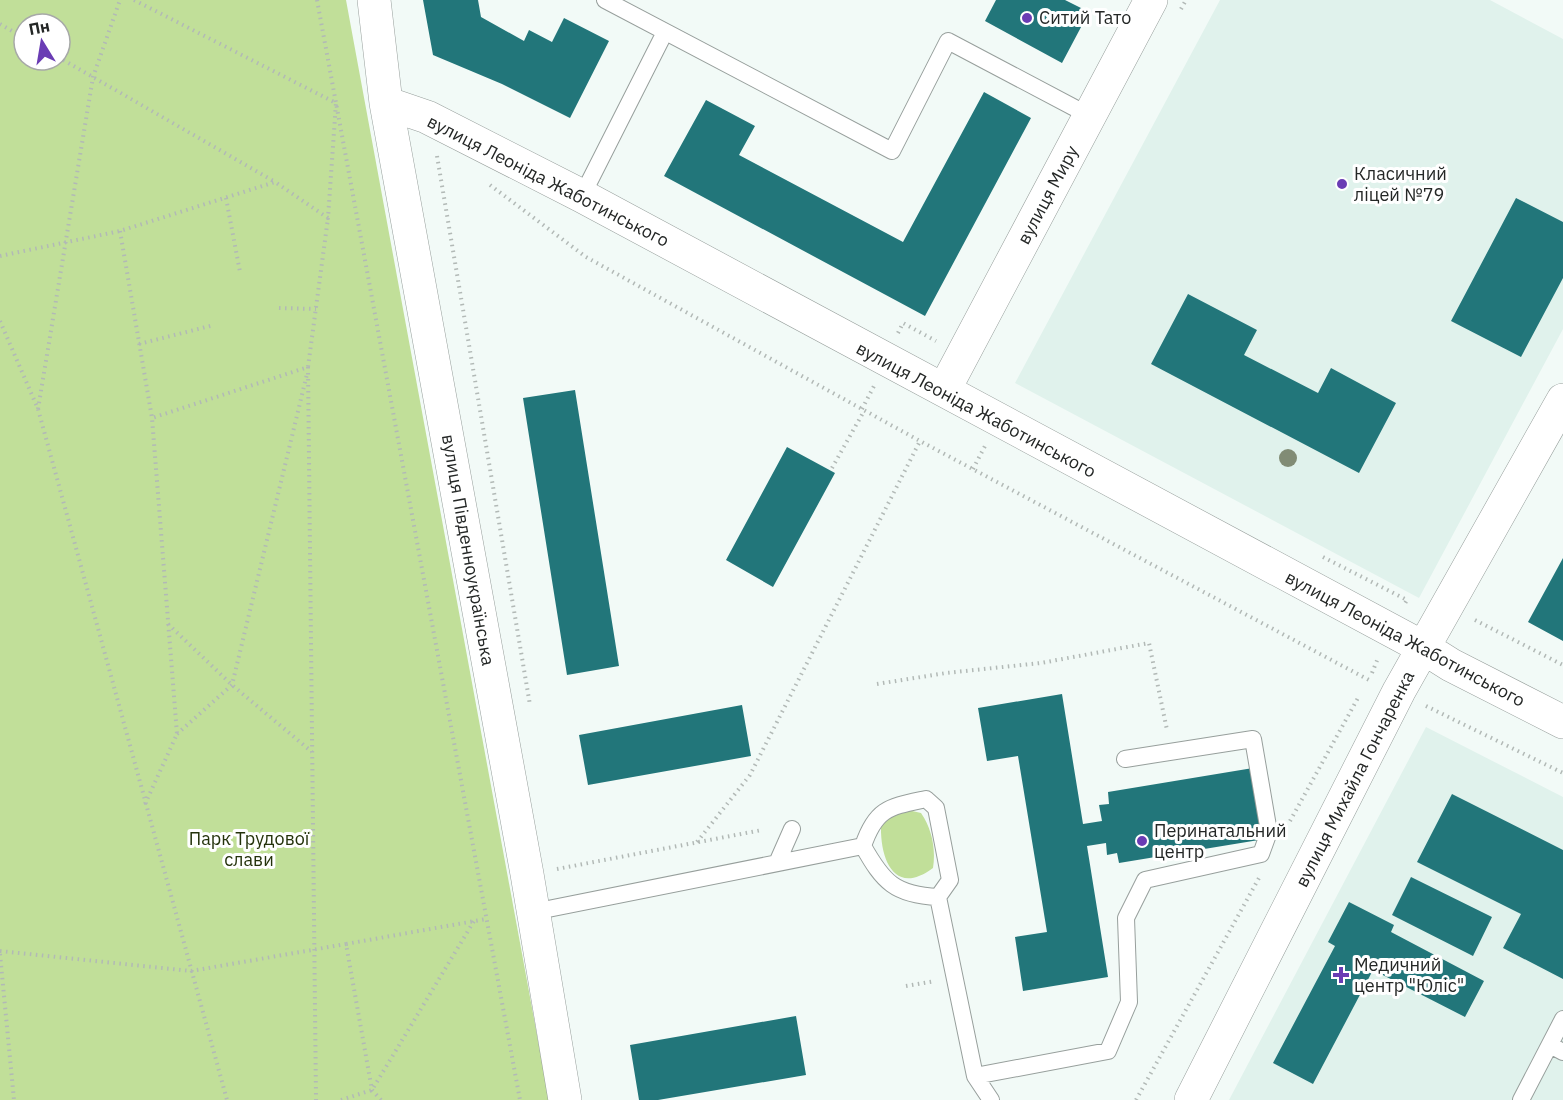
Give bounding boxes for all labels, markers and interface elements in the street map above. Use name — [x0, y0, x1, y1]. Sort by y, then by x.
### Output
place label: Ситий Тато — [1039, 6, 1131, 29]
marker: Ситий Тато — [1020, 11, 1034, 25]
north arrow — [12, 12, 72, 72]
text: Пн — [27, 15, 51, 39]
street label: вулиця Леоніда Жаботинського — [423, 109, 673, 252]
street label: вулиця Миру — [1012, 141, 1083, 248]
place label: Класичний ліцей №79 — [1354, 162, 1447, 206]
marker: Класичний ліцей №79 — [1335, 177, 1349, 191]
street label: вулиця Леоніда Жаботинського — [852, 336, 1100, 483]
street label: вулиця Південноукраїнська — [437, 432, 500, 668]
street label: вулиця Леоніда Жаботинського — [1281, 565, 1529, 712]
street label: вулиця Михайла Гончаренка — [1290, 666, 1419, 891]
place label: Перинатальний центр — [1154, 819, 1287, 863]
park label: Парк Трудової слави — [189, 827, 310, 871]
marker: Перинатальний центр — [1135, 834, 1149, 848]
place label: Медичний центр "Юліс" — [1354, 953, 1464, 997]
marker: Медичний центр "Юліс" — [1332, 966, 1350, 984]

